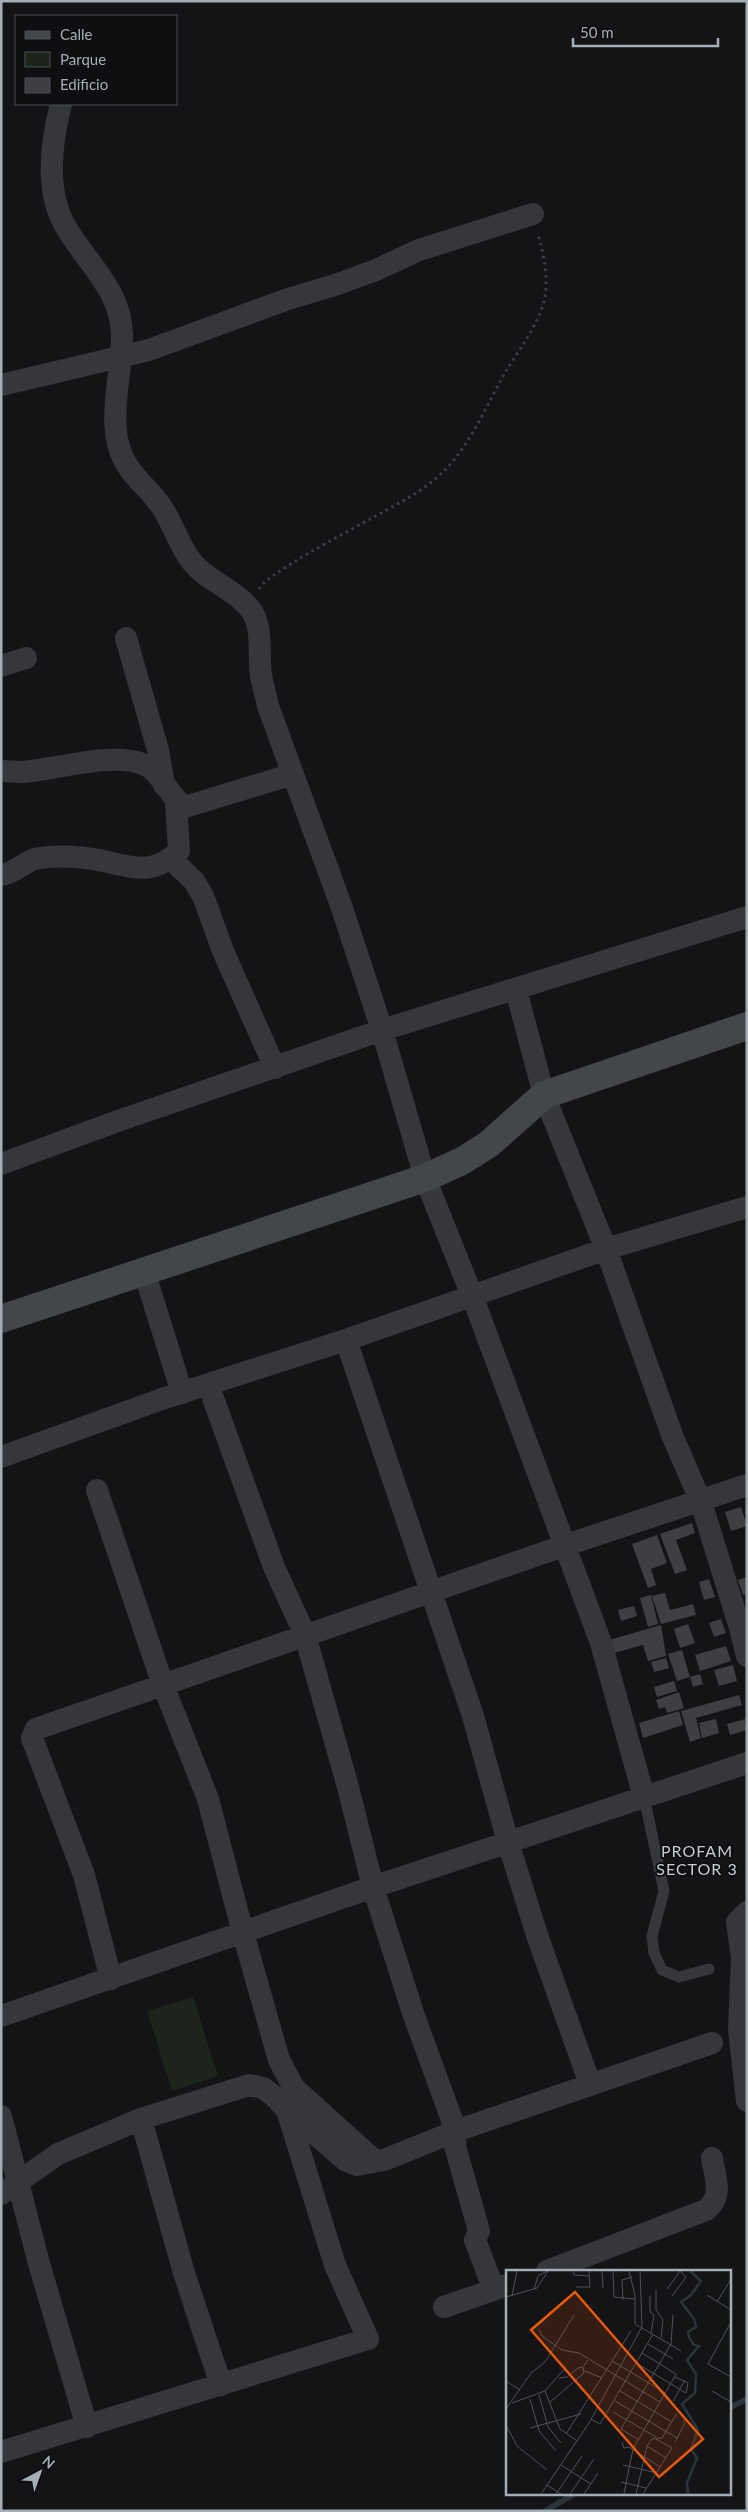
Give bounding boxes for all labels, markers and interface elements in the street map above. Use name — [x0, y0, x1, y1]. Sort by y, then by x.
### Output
legend — [15, 15, 178, 105]
scale bar — [573, 15, 718, 47]
text: 50 m — [580, 23, 614, 41]
text: Calle — [60, 25, 93, 43]
text: Parque — [60, 50, 106, 68]
text: Edificio — [60, 75, 108, 93]
district label: PROFAM SECTOR 3 — [656, 1841, 738, 1878]
inset map — [506, 2270, 730, 2494]
north arrow — [15, 2447, 65, 2497]
text: N — [39, 2452, 59, 2472]

